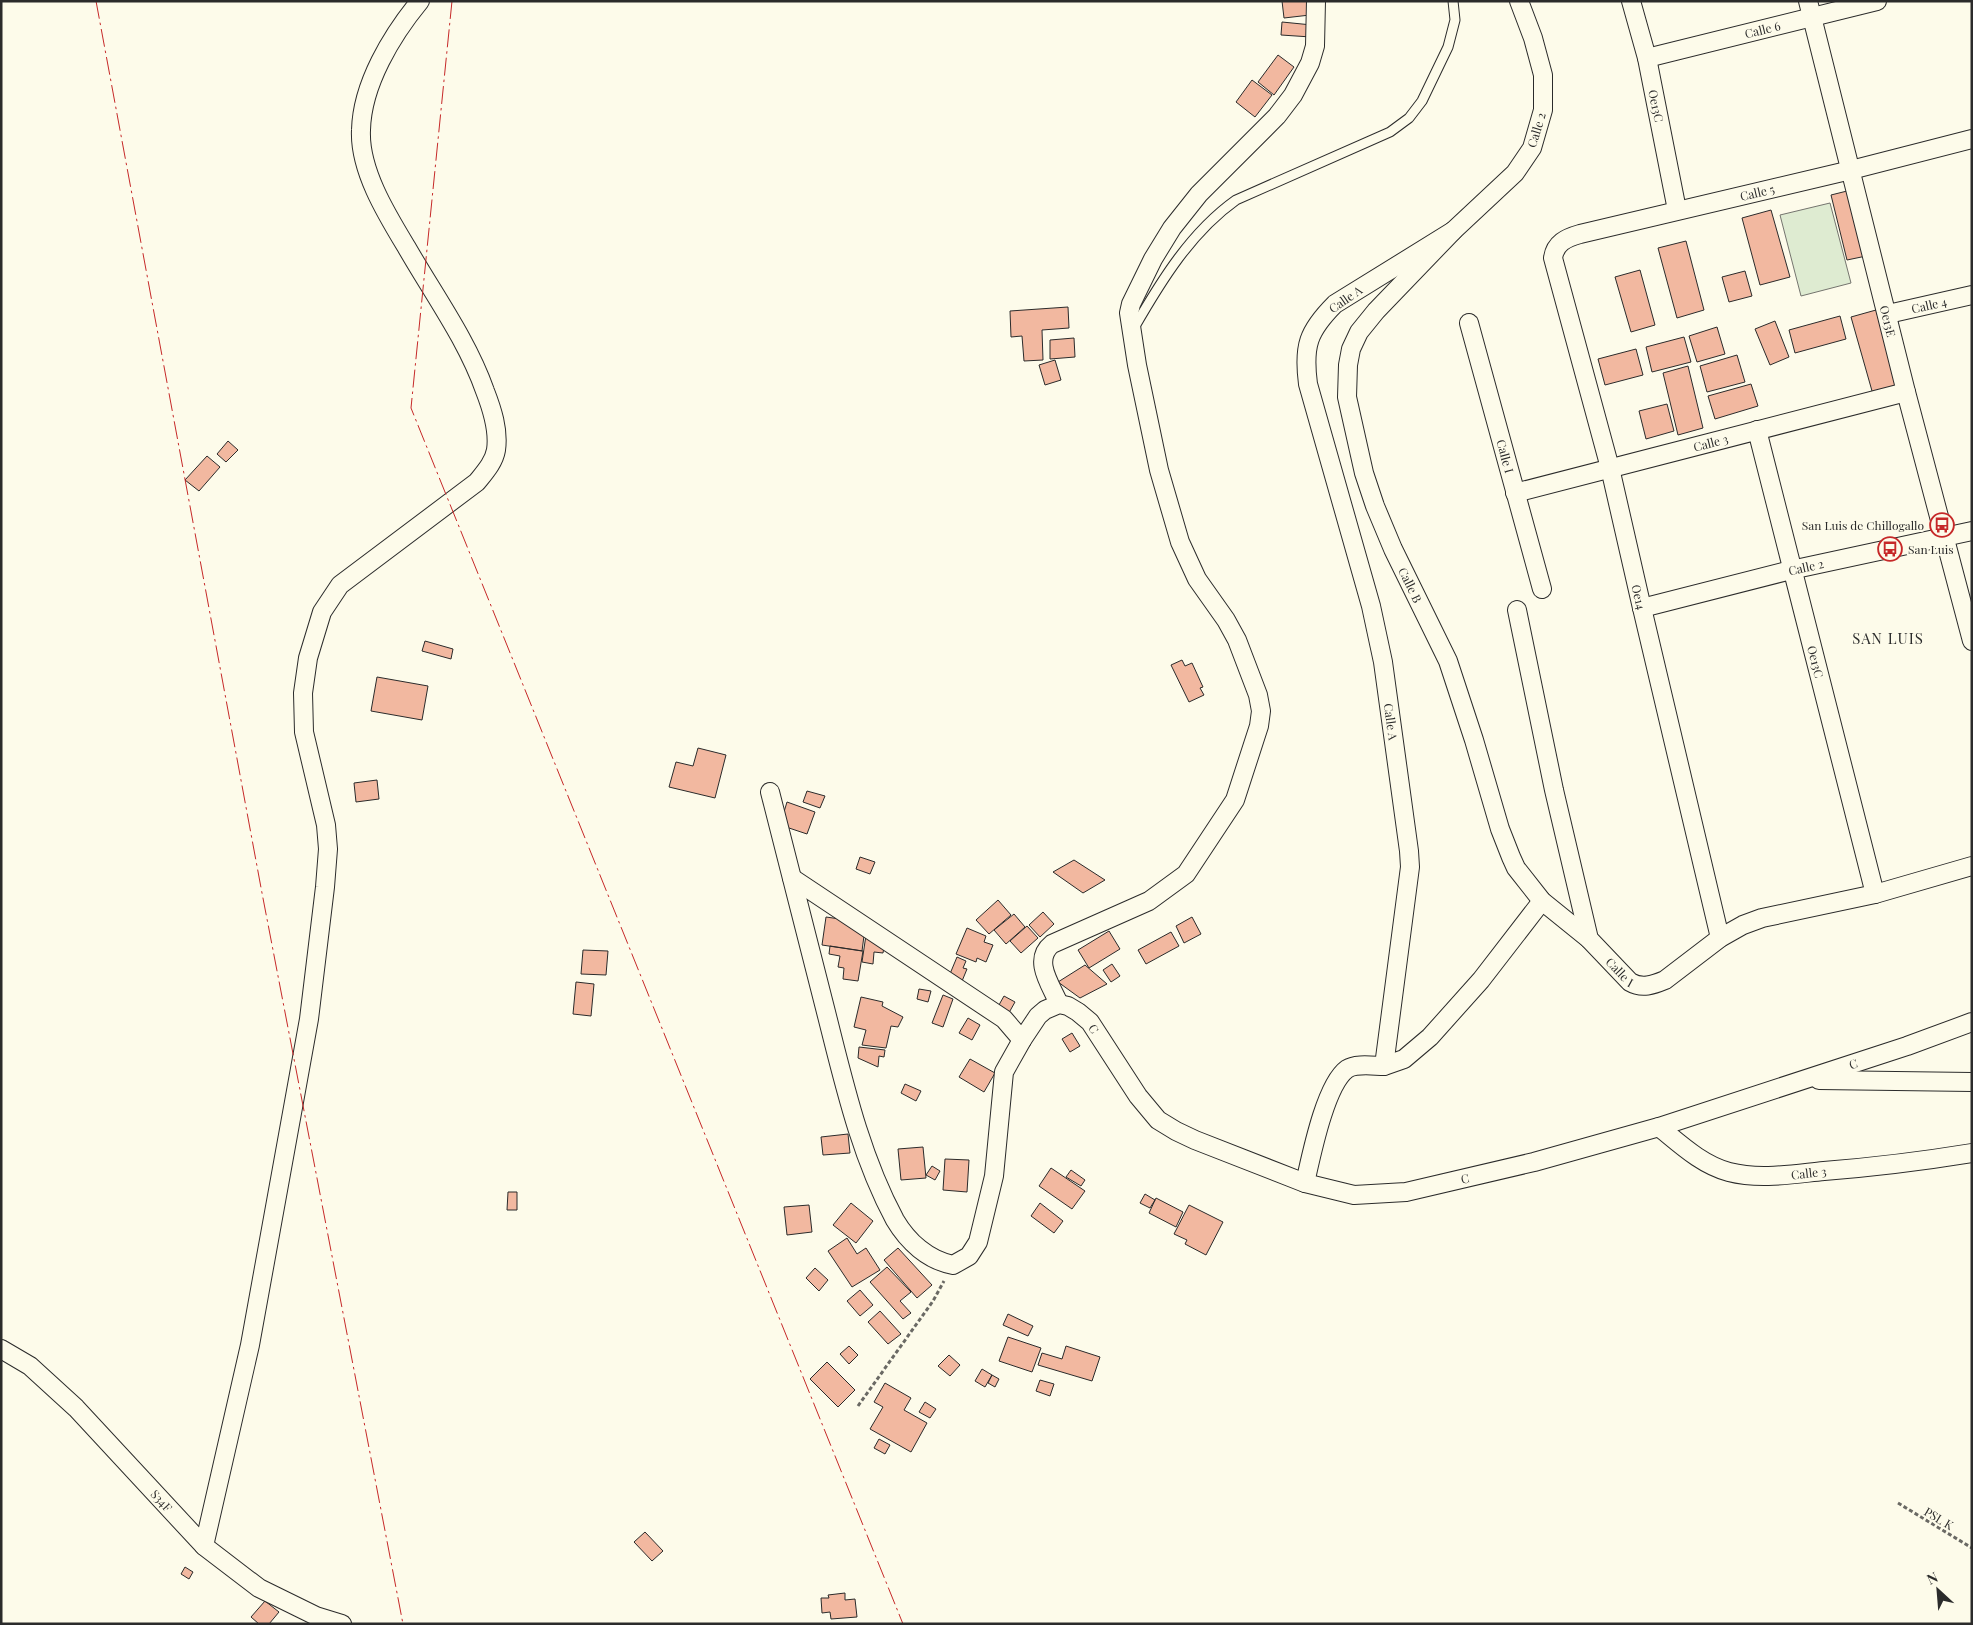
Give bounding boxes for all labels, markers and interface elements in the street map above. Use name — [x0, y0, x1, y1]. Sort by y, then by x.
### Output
street label: Calle 6 — [1743, 17, 1782, 42]
street label: Oe13C — [1645, 88, 1667, 124]
street label: Calle 2 — [1523, 110, 1549, 149]
street label: Calle 5 — [1738, 180, 1776, 204]
street label: Calle A — [1325, 282, 1365, 316]
street label: Calle 4 — [1910, 293, 1948, 316]
street label: Oe13E — [1877, 304, 1900, 339]
street label: Calle 3 — [1691, 430, 1730, 455]
street label: Calle I — [1493, 437, 1518, 475]
bus stop icon: San Luis de Chillogallo — [1929, 512, 1955, 538]
place label: San Luis de Chillogallo — [1802, 517, 1924, 533]
bus stop icon: San Luis — [1877, 536, 1903, 562]
place label: San Luis — [1908, 541, 1954, 557]
street label: Calle 2 — [1787, 555, 1825, 578]
street label: Calle B — [1395, 565, 1426, 605]
street label: Oe14 — [1628, 583, 1650, 611]
district label: SAN LUIS — [1852, 628, 1924, 648]
street label: Oe13C — [1804, 644, 1828, 680]
street label: Calle A — [1381, 702, 1402, 742]
street label: Calle I — [1603, 954, 1636, 990]
street label: C — [1085, 1021, 1103, 1036]
street label: C — [1847, 1055, 1860, 1072]
street label: Calle 3 — [1790, 1163, 1827, 1182]
street label: C — [1459, 1169, 1471, 1187]
street label: S34F — [147, 1486, 176, 1515]
street label: PSL K — [1921, 1503, 1957, 1533]
north arrow — [1913, 1565, 1963, 1615]
text: N — [1923, 1567, 1941, 1589]

